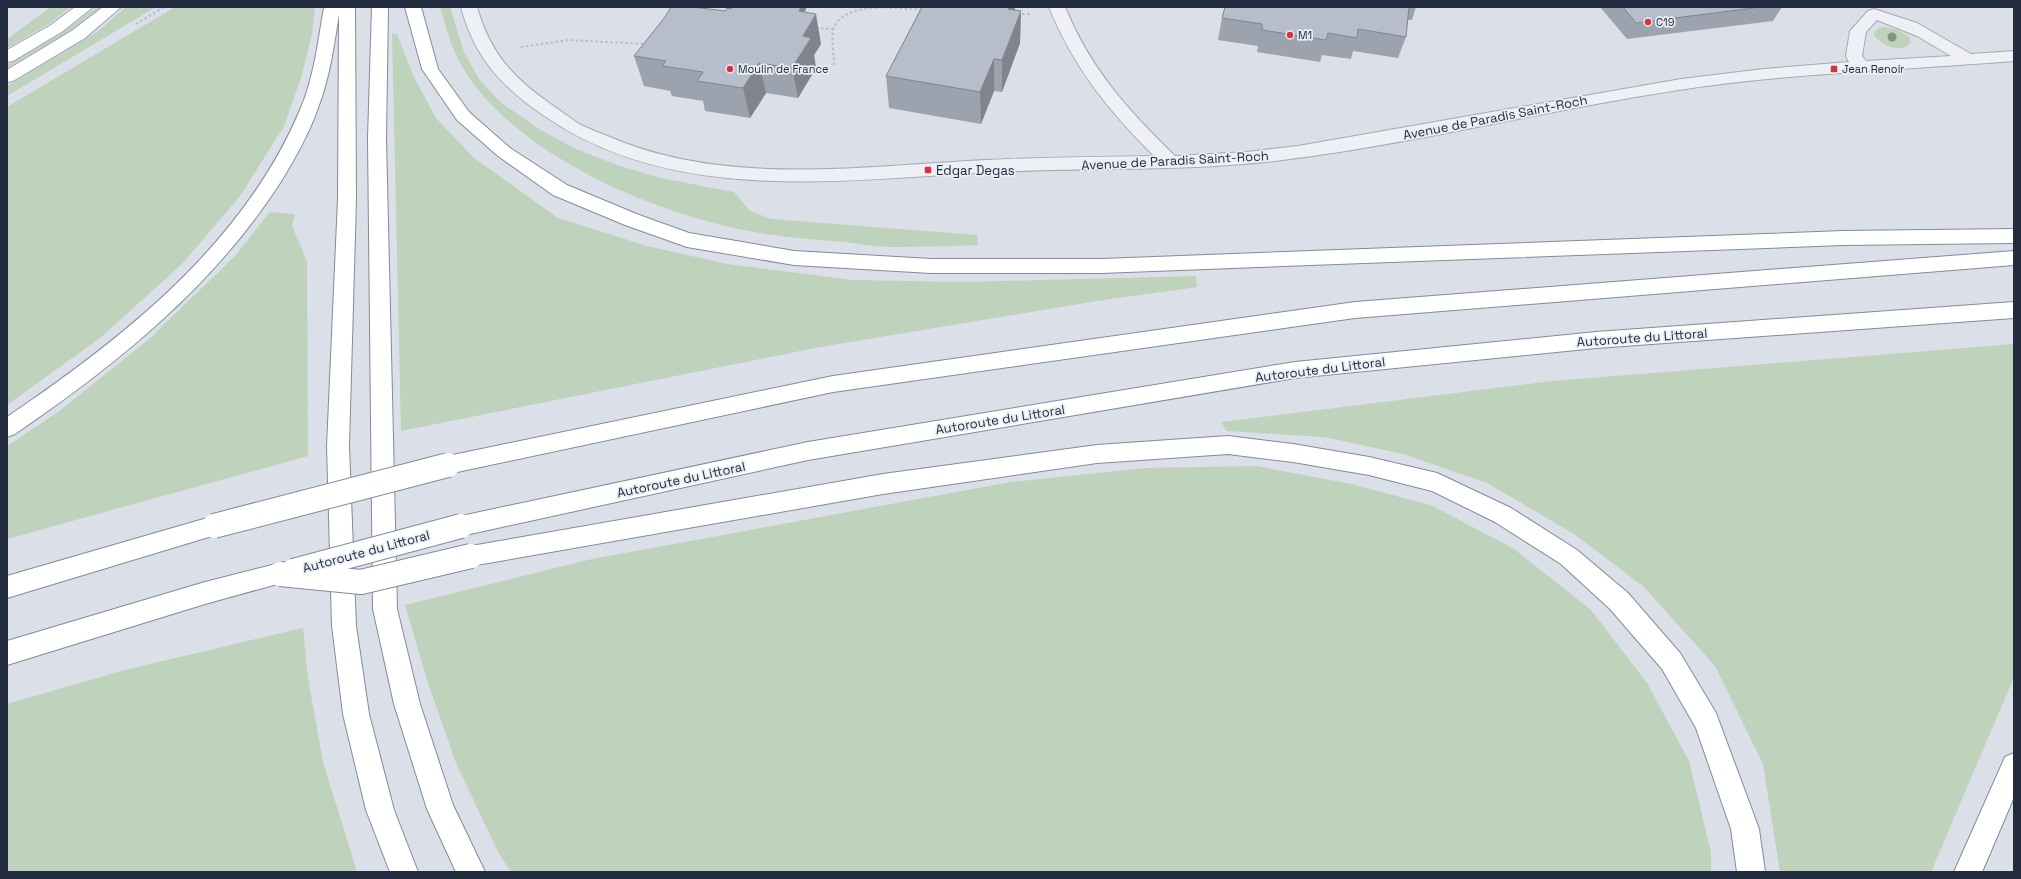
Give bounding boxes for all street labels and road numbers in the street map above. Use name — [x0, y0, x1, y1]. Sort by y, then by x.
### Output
street label: Avenue de Paradis Saint-Roch — [1401, 91, 1589, 144]
street label: Avenue de Paradis Saint-Roch — [1081, 147, 1269, 174]
street label: Autoroute du Littoral — [1576, 324, 1708, 351]
street label: Autoroute du Littoral — [1254, 353, 1386, 386]
street label: Autoroute du Littoral — [934, 401, 1066, 438]
street label: Autoroute du Littoral — [615, 458, 747, 501]
street label: Autoroute du Littoral — [301, 526, 432, 577]

